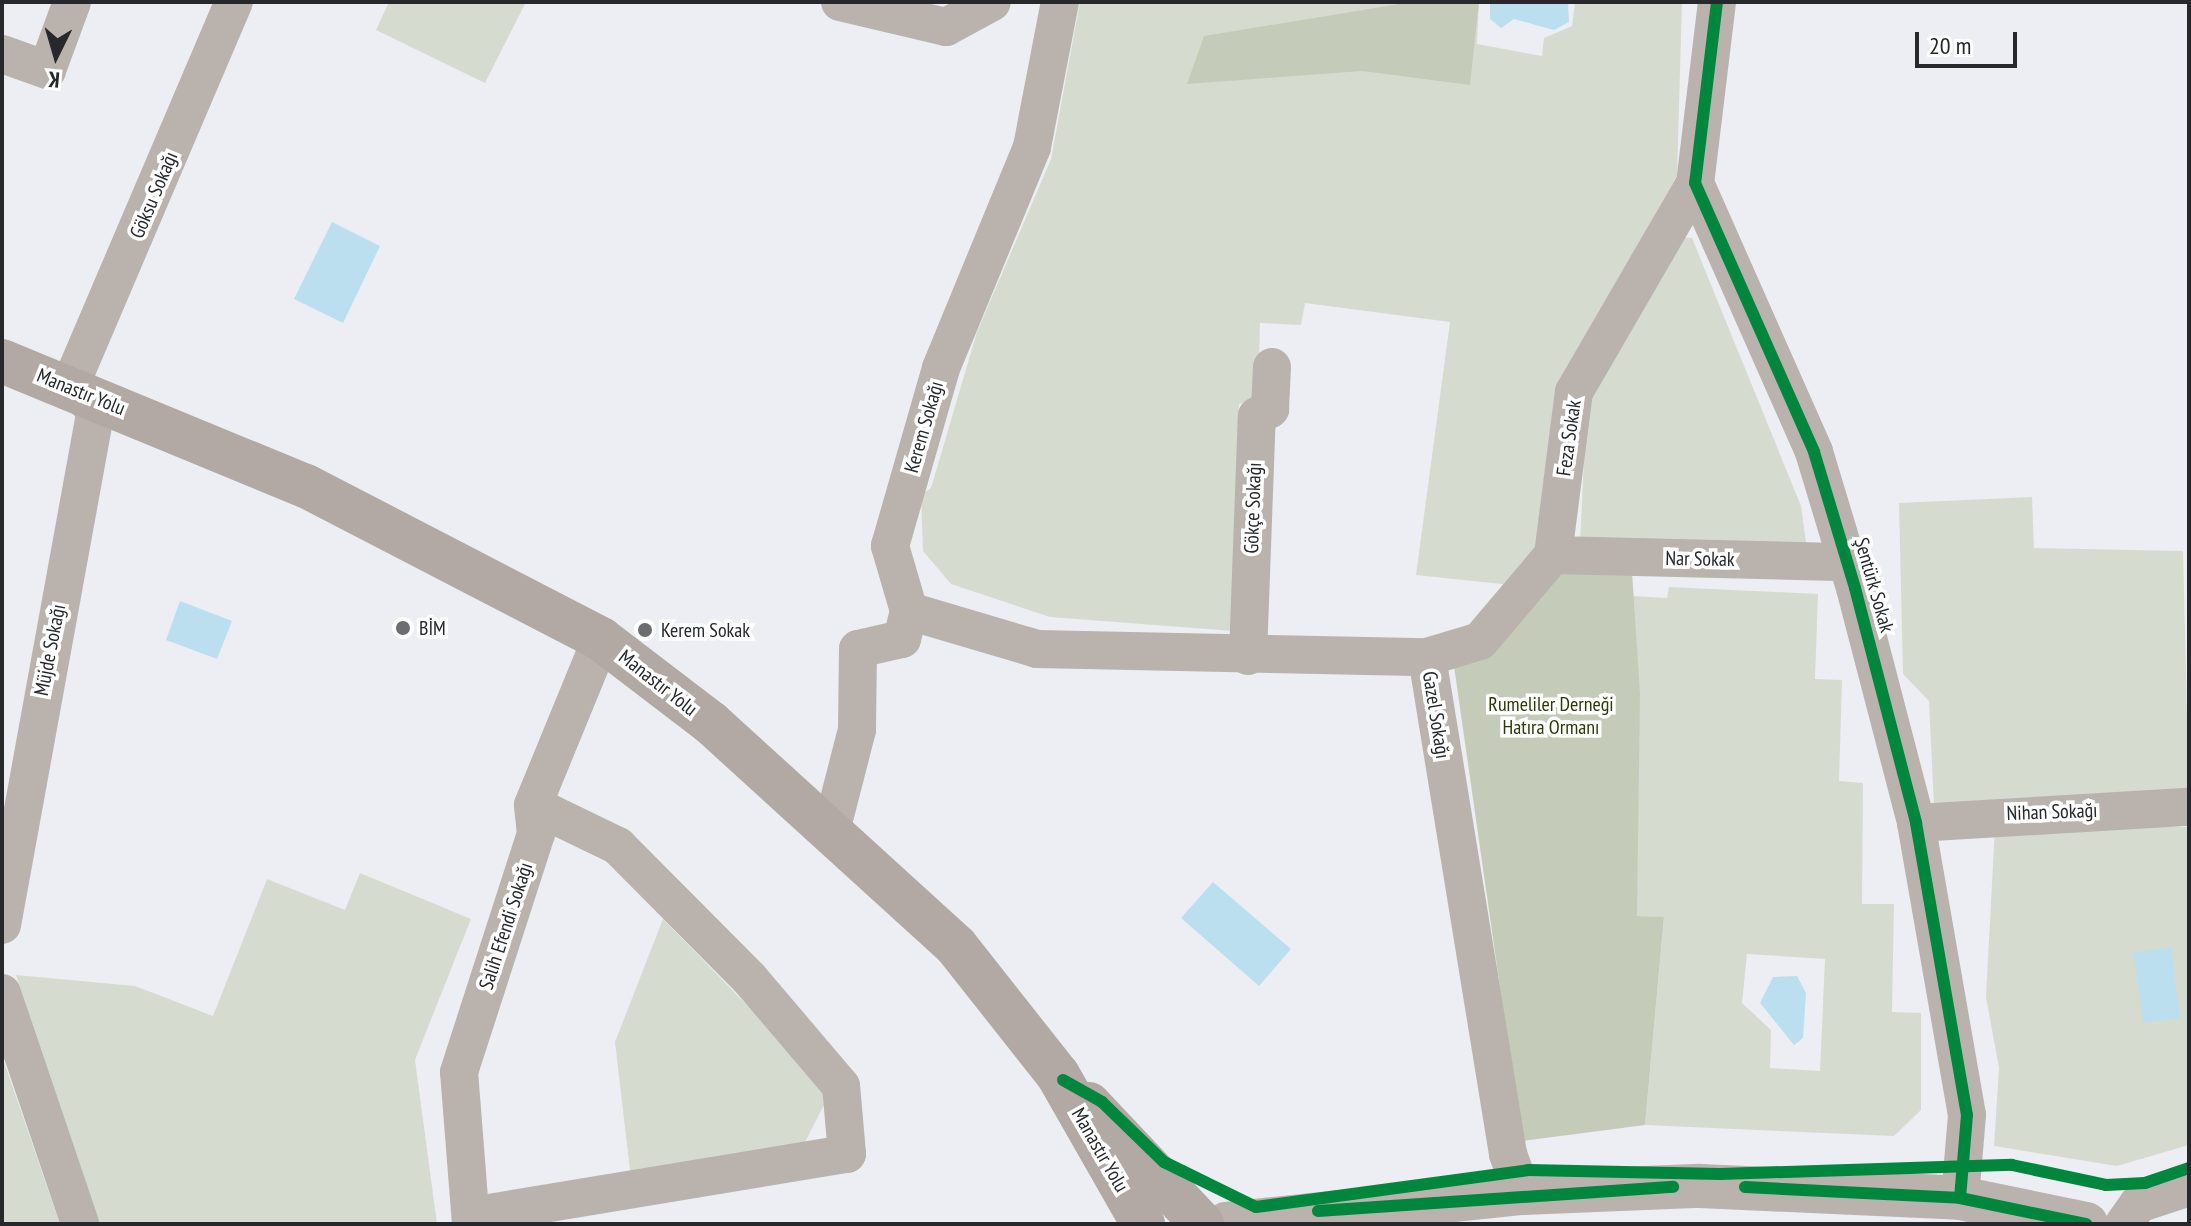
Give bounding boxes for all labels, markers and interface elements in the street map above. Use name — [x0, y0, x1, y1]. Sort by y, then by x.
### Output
north arrow — [16, 16, 96, 96]
scale bar — [1919, 16, 2021, 66]
text: 20 m — [1929, 30, 1971, 61]
text: K — [47, 65, 61, 94]
street label: Göksu Sokağı — [125, 148, 183, 242]
street label: Manastır Yolu — [33, 363, 129, 421]
street label: Kerem Sokağı — [899, 378, 949, 476]
street label: Feza Sokak — [1552, 398, 1586, 478]
street label: Gökçe Sokağı — [1239, 462, 1267, 554]
street label: Şentürk Sokak — [1849, 535, 1899, 635]
street label: Nar Sokak — [1665, 546, 1735, 572]
street label: Müjde Sokağı — [29, 602, 71, 698]
place label: BİM — [419, 616, 446, 640]
place label: Kerem Sokak — [661, 618, 750, 642]
marker: BİM — [394, 619, 412, 637]
marker: Kerem Sokak — [636, 621, 654, 639]
street label: Manastır Yolu — [614, 645, 702, 721]
street label: Gazel Sokağı — [1417, 670, 1455, 760]
park label: Rumeliler Derneği Hatıra Ormanı — [1488, 693, 1614, 740]
street label: Nihan Sokağı — [2006, 798, 2098, 826]
street label: Salih Efendi Sokağı — [474, 859, 538, 993]
street label: Manastır Yolu — [1066, 1104, 1134, 1196]

